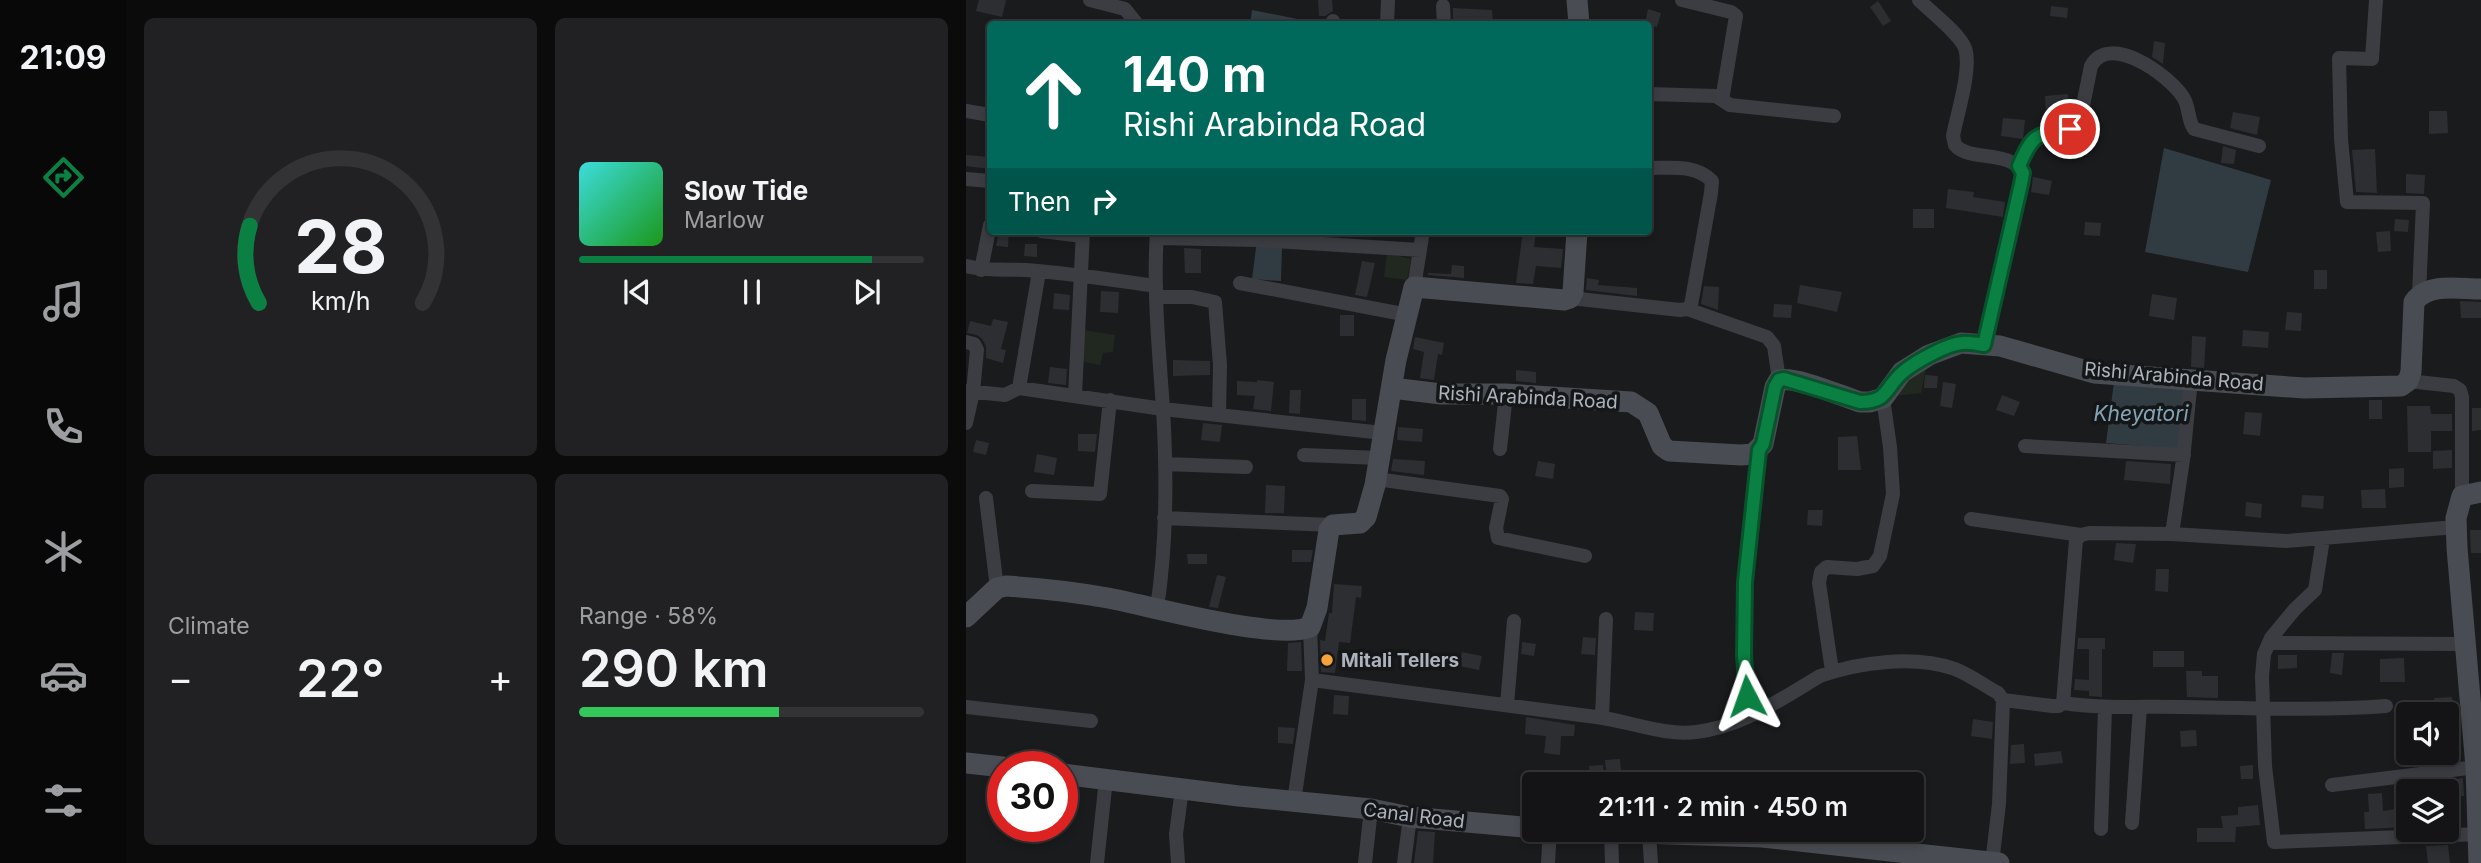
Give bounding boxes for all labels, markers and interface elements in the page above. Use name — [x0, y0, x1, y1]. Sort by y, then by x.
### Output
text: 21:09 — [20, 38, 107, 77]
text: 140 m — [1123, 45, 1267, 104]
icon: ahead — [1008, 49, 1099, 140]
pin — [2040, 99, 2100, 159]
text: Rishi Arabinda Road — [1123, 105, 1426, 144]
icon: arrive — [2051, 110, 2089, 148]
icon: directions — [39, 153, 88, 202]
text: Slow Tide — [684, 175, 808, 206]
icon: right — [1085, 182, 1123, 220]
text: Then — [1008, 186, 1071, 217]
text: 28 — [294, 202, 387, 291]
text: Marlow — [684, 206, 764, 234]
icon: previous — [618, 273, 656, 311]
icon: pause — [733, 273, 771, 311]
icon: next — [848, 273, 886, 311]
icon: music — [39, 277, 88, 326]
text: km/h — [311, 286, 370, 316]
street label: Rishi Arabinda Road — [2083, 357, 2265, 396]
street label: Rishi Arabinda Road — [1438, 381, 1618, 414]
water label: Kheyatori — [2093, 401, 2189, 426]
icon: phone — [39, 402, 88, 451]
icon: climate — [39, 527, 88, 576]
text: Range · 58% — [579, 602, 718, 630]
text: Climate — [168, 612, 250, 640]
text: 290 km — [579, 637, 769, 700]
text: 22° — [296, 647, 385, 710]
place label: Mitali Tellers — [1341, 649, 1459, 672]
icon: car — [39, 651, 88, 700]
marker: Mitali Tellers — [1319, 652, 1335, 668]
text: − — [168, 655, 193, 701]
text: + — [488, 655, 513, 701]
position arrow — [1710, 659, 1784, 733]
map controls — [2396, 702, 2459, 842]
button: sound — [2396, 702, 2459, 765]
speed limit sign: 30 — [987, 751, 1078, 842]
icon: filters — [39, 776, 88, 825]
button: layers — [2396, 779, 2459, 842]
text: 21:11 · 2 min · 450 m — [1598, 791, 1848, 822]
street label: Canal Road — [1362, 798, 1466, 833]

